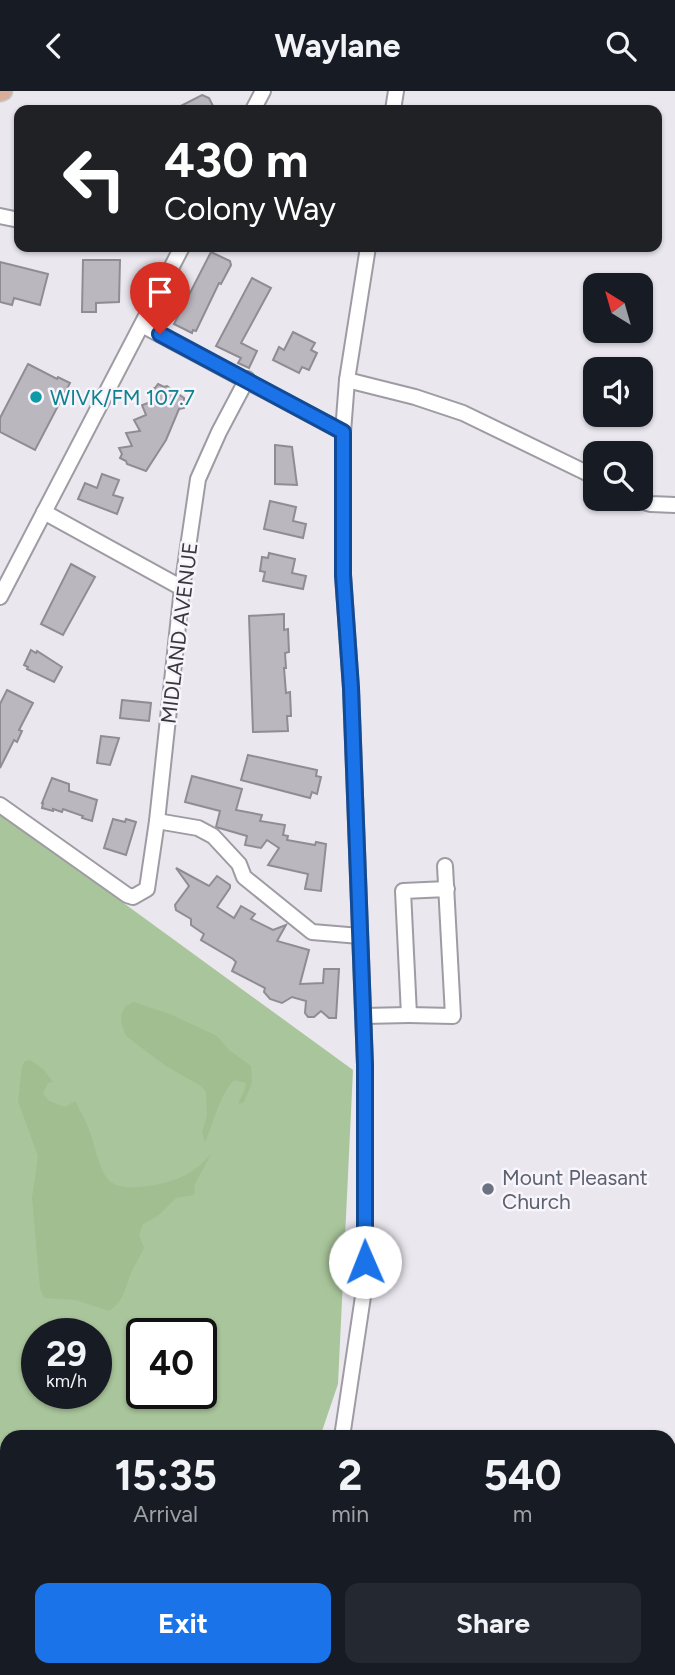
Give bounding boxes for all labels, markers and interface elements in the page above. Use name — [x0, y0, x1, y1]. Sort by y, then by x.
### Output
icon: back — [35, 27, 73, 65]
text: Waylane — [274, 27, 401, 65]
icon: search — [602, 27, 640, 65]
text: 430 m — [164, 130, 308, 189]
icon: left — [49, 133, 140, 224]
text: Colony Way — [164, 190, 336, 228]
pin — [130, 262, 190, 334]
icon: arrive — [141, 273, 179, 311]
north arrow — [583, 273, 653, 343]
map controls — [583, 273, 653, 511]
button: sound — [583, 357, 653, 427]
place label: WIVK/FM 107.7 — [50, 385, 195, 410]
marker: WIVK/FM 107.7 — [28, 389, 44, 405]
button: search — [583, 441, 653, 511]
street label: MIDLAND AVENUE — [155, 541, 203, 725]
place label: Mount Pleasant Church — [502, 1165, 648, 1214]
marker: Mount Pleasant Church — [480, 1181, 496, 1197]
position arrow — [328, 1225, 402, 1299]
speed limit sign: 40 — [126, 1318, 217, 1409]
text: 29 — [46, 1333, 87, 1375]
text: km/h — [46, 1370, 87, 1392]
text: 15:35 — [114, 1450, 217, 1501]
text: 2 — [338, 1450, 362, 1501]
text: 540 — [483, 1450, 562, 1501]
text: Arrival — [133, 1500, 198, 1528]
text: min — [331, 1500, 369, 1528]
text: m — [513, 1500, 532, 1528]
button: Exit — [35, 1583, 331, 1663]
button: Share — [345, 1583, 641, 1663]

